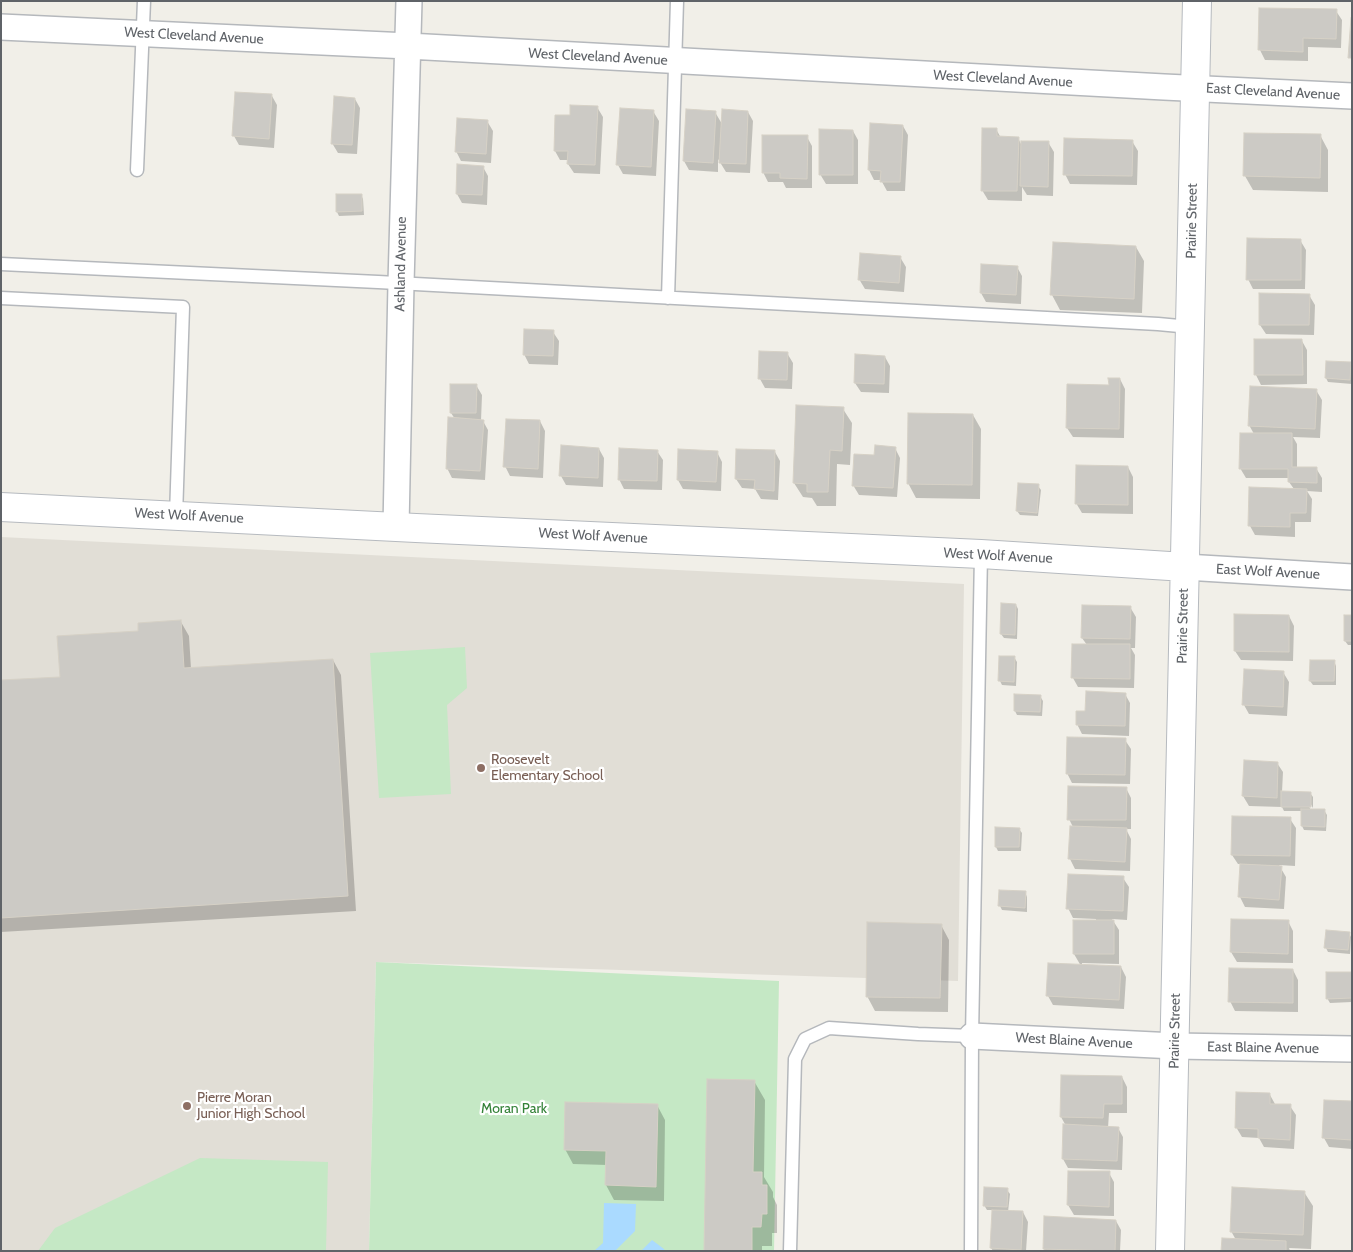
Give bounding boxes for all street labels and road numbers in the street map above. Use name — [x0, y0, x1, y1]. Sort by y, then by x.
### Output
street label: West Cleveland Avenue — [124, 24, 264, 48]
street label: West Cleveland Avenue — [528, 45, 668, 69]
street label: West Cleveland Avenue — [933, 67, 1073, 91]
street label: East Cleveland Avenue — [1206, 80, 1340, 104]
street label: Prairie Street — [1183, 183, 1201, 259]
street label: Ashland Avenue — [392, 216, 410, 312]
street label: West Wolf Avenue — [134, 505, 244, 527]
street label: West Wolf Avenue — [538, 525, 648, 547]
street label: West Wolf Avenue — [943, 545, 1053, 567]
street label: East Wolf Avenue — [1216, 561, 1320, 583]
street label: Prairie Street — [1174, 588, 1192, 664]
street label: Prairie Street — [1166, 993, 1184, 1069]
street label: West Blaine Avenue — [1015, 1030, 1133, 1052]
street label: East Blaine Avenue — [1207, 1039, 1319, 1057]

